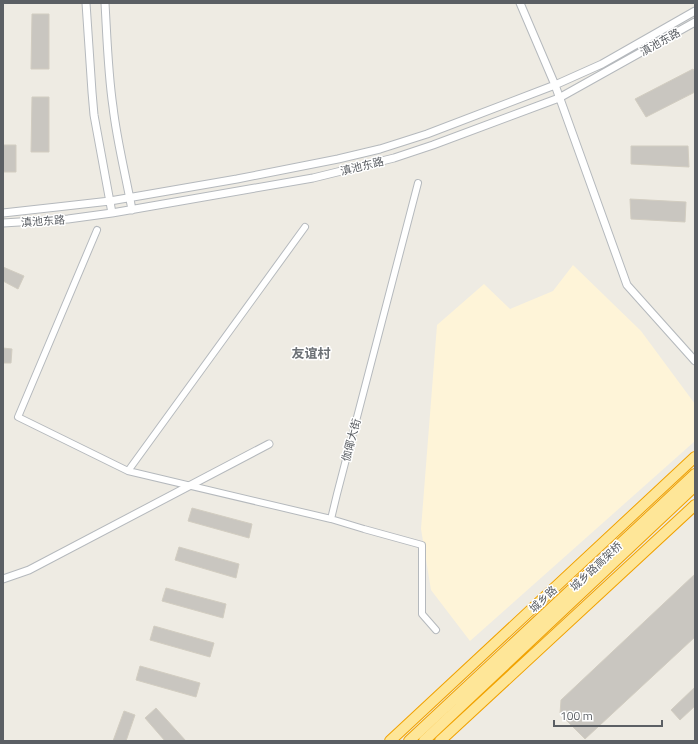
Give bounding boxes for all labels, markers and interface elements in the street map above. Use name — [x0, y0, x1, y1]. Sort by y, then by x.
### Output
street label: 滇池东路 — [637, 24, 683, 60]
street label: 滇池东路 — [339, 153, 385, 179]
street label: 滇池东路 — [20, 211, 66, 231]
district label: 友谊村 — [291, 343, 331, 363]
street label: 伽倻大街 — [338, 417, 364, 463]
street label: 城乡路高架桥 — [566, 538, 626, 594]
street label: 城乡路 — [525, 582, 561, 616]
scale bar — [554, 702, 662, 728]
text: 100 m — [560, 706, 593, 725]

